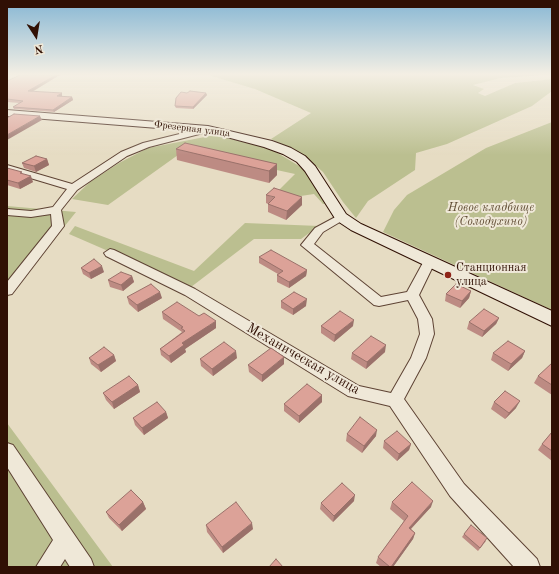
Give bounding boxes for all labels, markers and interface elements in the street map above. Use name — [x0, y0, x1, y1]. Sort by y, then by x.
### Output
north arrow — [16, 16, 56, 56]
text: N — [33, 42, 44, 54]
street label: Фрезерная улица — [153, 118, 231, 140]
park label: Новое кладбище (Солодухино) — [448, 201, 534, 229]
place label: Станционная улица — [456, 261, 527, 289]
marker: Станционная улица — [443, 270, 453, 280]
street label: Механическая улица — [243, 320, 363, 398]

